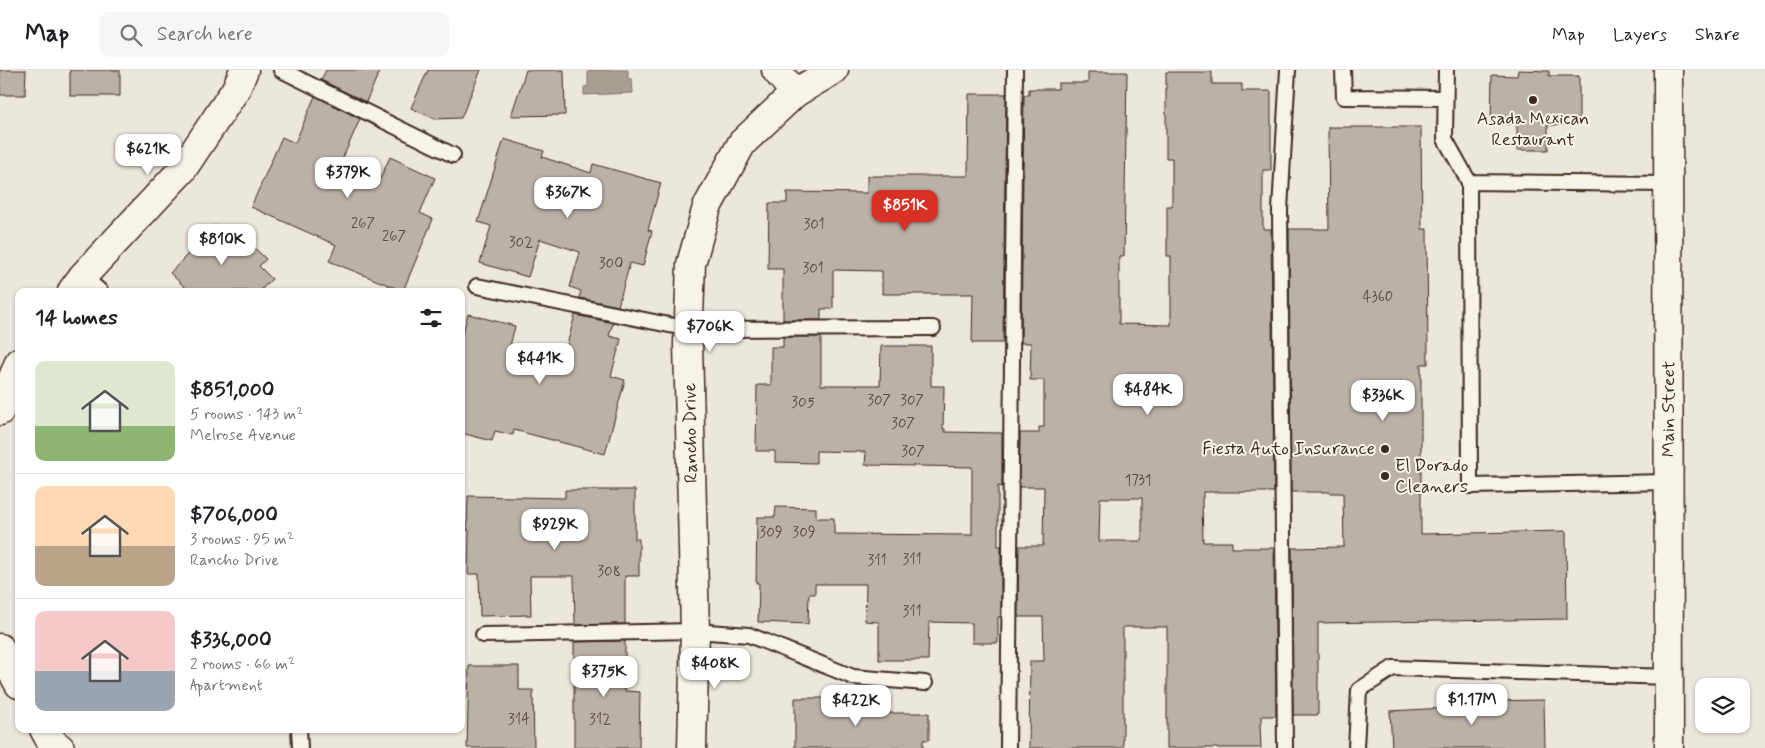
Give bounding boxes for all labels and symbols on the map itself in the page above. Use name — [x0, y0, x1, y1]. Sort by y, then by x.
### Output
marker: Asada Mexican Restaurant — [1527, 94, 1539, 106]
place label: Asada Mexican Restaurant — [1477, 107, 1589, 152]
pin: $621K — [113, 134, 183, 176]
pin: $379K — [313, 156, 383, 199]
pin: $367K — [533, 176, 603, 219]
pin: $851K — [870, 190, 940, 232]
house number: 267 — [351, 214, 375, 234]
house number: 301 — [803, 215, 825, 235]
pin: $810K — [187, 224, 257, 266]
house number: 267 — [382, 227, 406, 247]
house number: 302 — [509, 233, 533, 253]
house number: 300 — [599, 254, 623, 274]
house number: 301 — [802, 259, 824, 279]
house number: 4360 — [1363, 287, 1393, 307]
pin: $706K — [675, 310, 745, 353]
pin: $441K — [505, 342, 575, 385]
street label: Main Street — [1657, 361, 1681, 457]
pin: $484K — [1113, 374, 1183, 416]
pin: $336K — [1348, 380, 1418, 422]
street label: Rancho Drive — [678, 383, 704, 483]
house number: 307 — [867, 391, 891, 411]
house number: 307 — [900, 391, 924, 411]
house number: 305 — [791, 393, 815, 413]
house number: 307 — [891, 414, 915, 434]
place label: Fiesta Auto Insurance — [1202, 437, 1375, 461]
house number: 307 — [901, 442, 925, 462]
marker: Fiesta Auto Insurance — [1379, 443, 1391, 455]
place label: El Dorado Cleaners — [1395, 454, 1468, 499]
marker: El Dorado Cleaners — [1379, 470, 1391, 482]
house number: 1731 — [1124, 471, 1152, 491]
pin: $929K — [520, 508, 590, 551]
house number: 309 — [759, 523, 783, 543]
house number: 309 — [792, 523, 816, 543]
house number: 311 — [902, 550, 922, 570]
house number: 311 — [867, 551, 887, 571]
house number: 308 — [597, 562, 621, 582]
house number: 311 — [902, 602, 922, 622]
pin: $408K — [680, 648, 750, 690]
pin: $375K — [569, 656, 639, 698]
pin: $422K — [821, 684, 891, 727]
pin: $1.17M — [1431, 684, 1513, 726]
house number: 314 — [508, 710, 530, 730]
house number: 312 — [589, 710, 611, 730]

